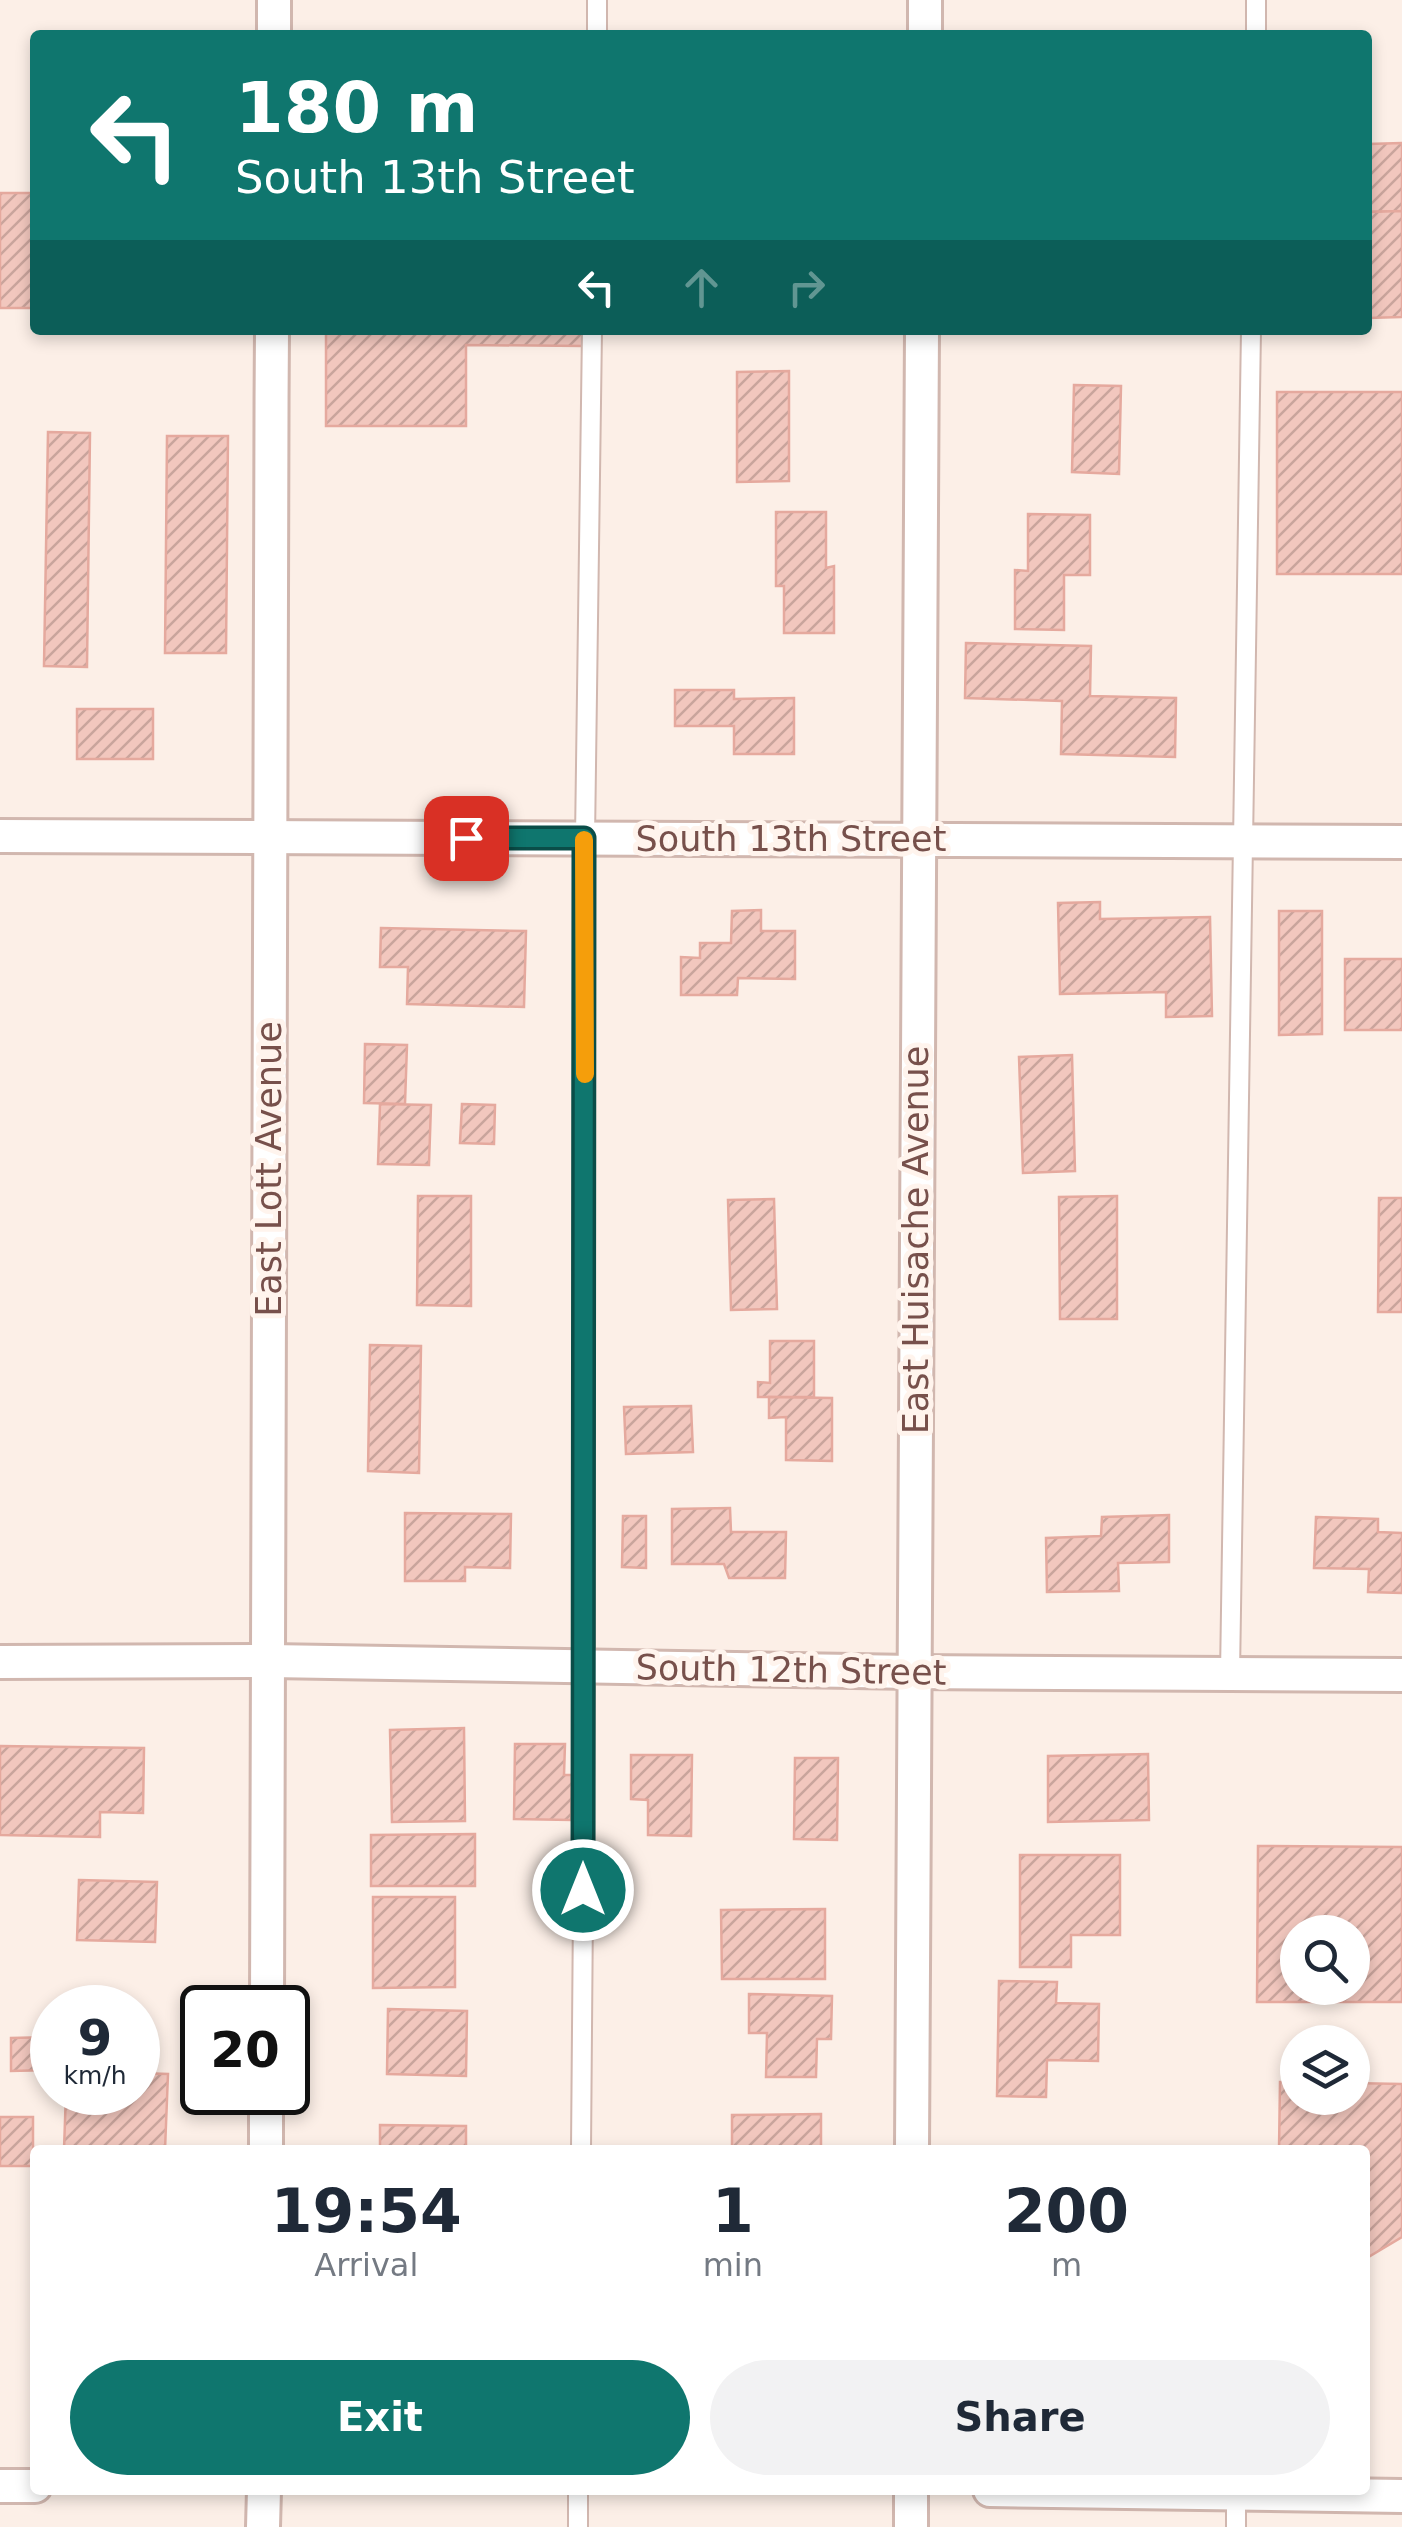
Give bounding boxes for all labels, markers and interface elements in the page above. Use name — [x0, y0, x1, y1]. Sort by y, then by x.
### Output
text: 180 m — [235, 67, 478, 149]
icon: left — [70, 70, 200, 200]
text: South 13th Street — [235, 151, 635, 204]
icon: left — [569, 260, 624, 315]
icon: ahead — [674, 260, 729, 315]
icon: right — [779, 260, 834, 315]
pin — [424, 796, 509, 881]
icon: arrive — [439, 811, 494, 866]
street label: South 13th Street — [636, 819, 946, 859]
street label: East Lott Avenue — [249, 1021, 289, 1317]
street label: East Huisache Avenue — [896, 1046, 936, 1434]
street label: South 12th Street — [635, 1647, 947, 1693]
position arrow — [531, 1838, 635, 1942]
map controls — [1280, 1915, 1370, 2115]
button: search — [1280, 1915, 1370, 2005]
speed limit sign: 20 — [180, 1985, 310, 2115]
text: 9 — [78, 2009, 112, 2067]
button: layers — [1280, 2025, 1370, 2115]
text: km/h — [63, 2061, 127, 2090]
text: 19:54 — [271, 2176, 462, 2246]
text: 1 — [712, 2176, 754, 2246]
text: 200 — [1004, 2176, 1129, 2246]
text: Arrival — [314, 2246, 418, 2284]
text: min — [703, 2246, 763, 2284]
text: m — [1051, 2246, 1082, 2284]
button: Exit — [70, 2360, 690, 2475]
button: Share — [710, 2360, 1330, 2475]

